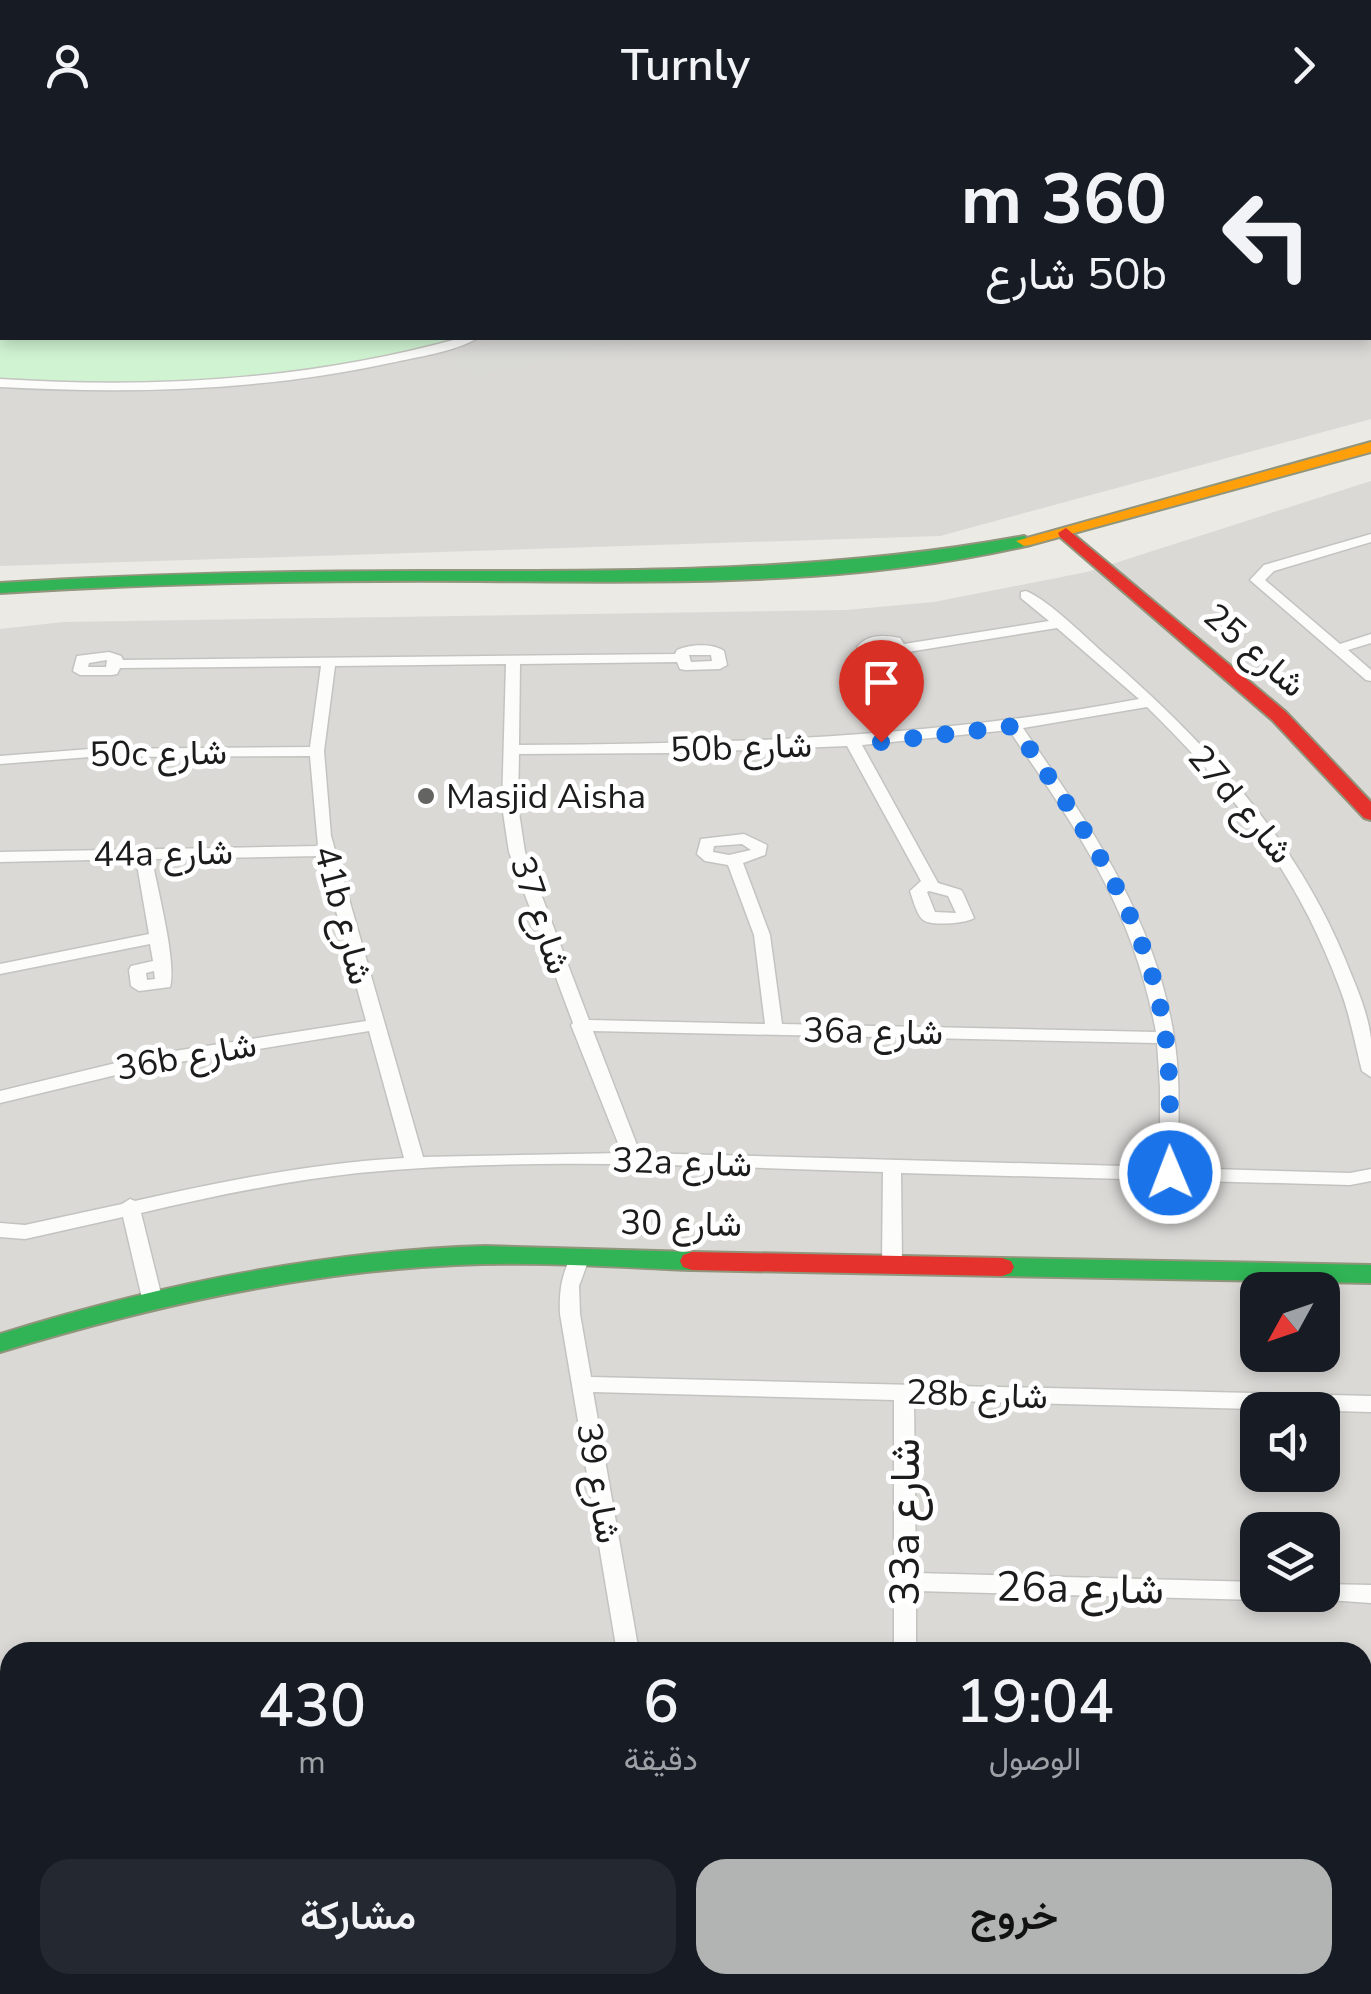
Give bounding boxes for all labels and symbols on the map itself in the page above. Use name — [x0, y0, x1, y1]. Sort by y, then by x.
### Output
street label: شارع 25 — [1193, 593, 1316, 708]
pin — [839, 640, 924, 743]
street label: 50b شارع — [669, 722, 813, 773]
street label: 50c شارع — [89, 729, 227, 778]
street label: 27d شارع — [1177, 735, 1304, 874]
place label: Masjid Aisha — [446, 773, 646, 820]
marker: Masjid Aisha — [415, 785, 437, 807]
street label: 44a شارع — [93, 829, 233, 878]
street label: 41b شارع — [302, 841, 385, 990]
street label: شارع 37 — [499, 850, 583, 980]
street label: 36a شارع — [803, 1007, 943, 1056]
street label: 36b شارع — [112, 1021, 260, 1092]
position arrow — [1118, 1121, 1222, 1225]
street label: 32a شارع — [611, 1137, 753, 1188]
street label: شارع 30 — [620, 1199, 742, 1248]
north arrow — [1240, 1272, 1340, 1372]
street label: 28b شارع — [905, 1369, 1049, 1420]
street label: شارع 39 — [565, 1419, 632, 1547]
street label: 33a شارع — [877, 1438, 934, 1606]
street label: 26a شارع — [996, 1559, 1164, 1618]

